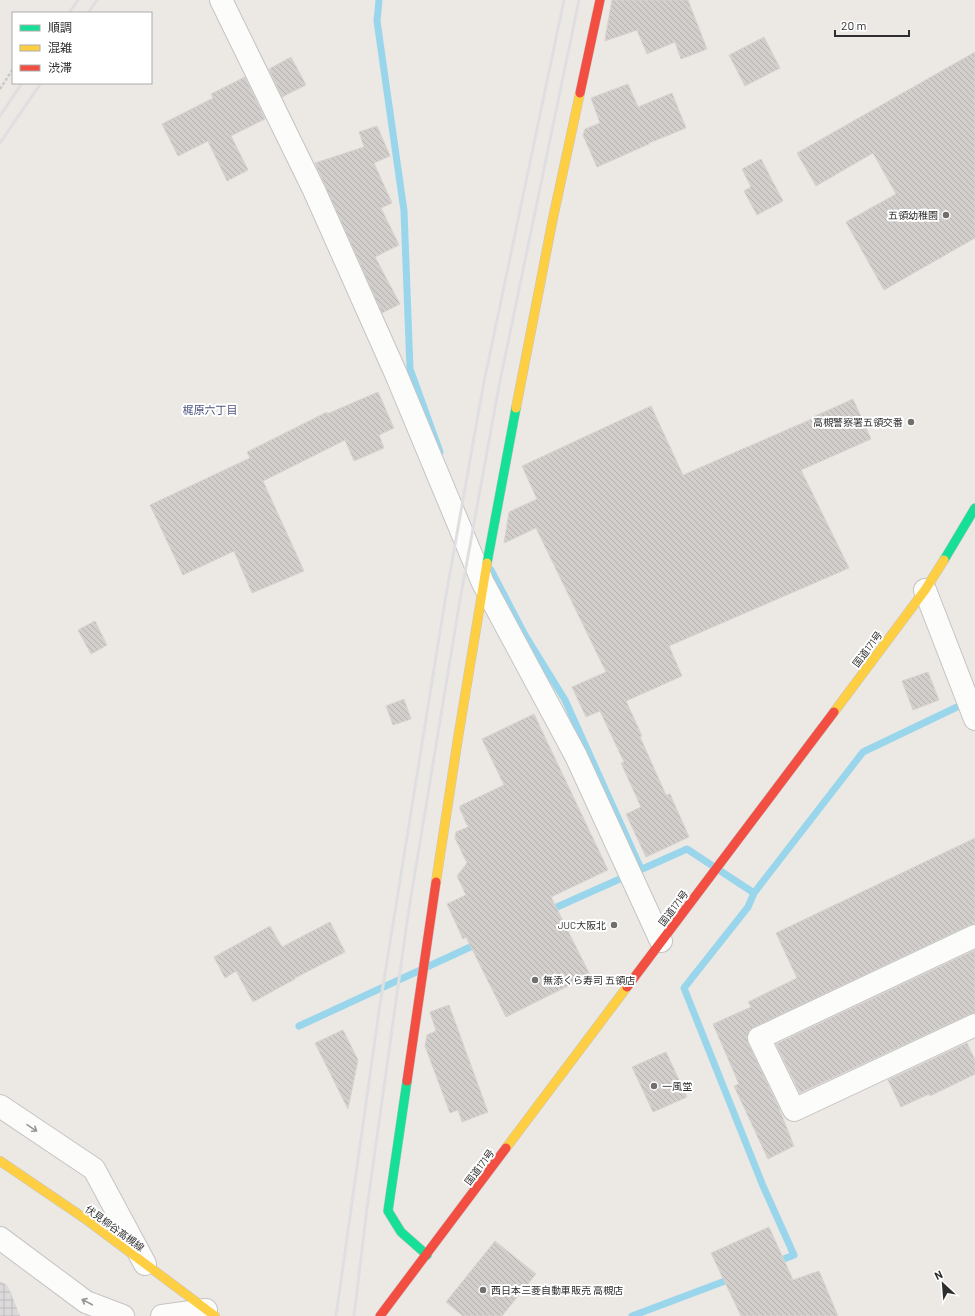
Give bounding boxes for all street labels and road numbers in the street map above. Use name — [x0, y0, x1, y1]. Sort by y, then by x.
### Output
street label: 国道171号 — [850, 629, 884, 669]
street label: 国道171号 — [656, 888, 690, 928]
street label: 国道171号 — [462, 1147, 496, 1187]
street label: 伏見柳谷高槻線 — [83, 1203, 147, 1253]

